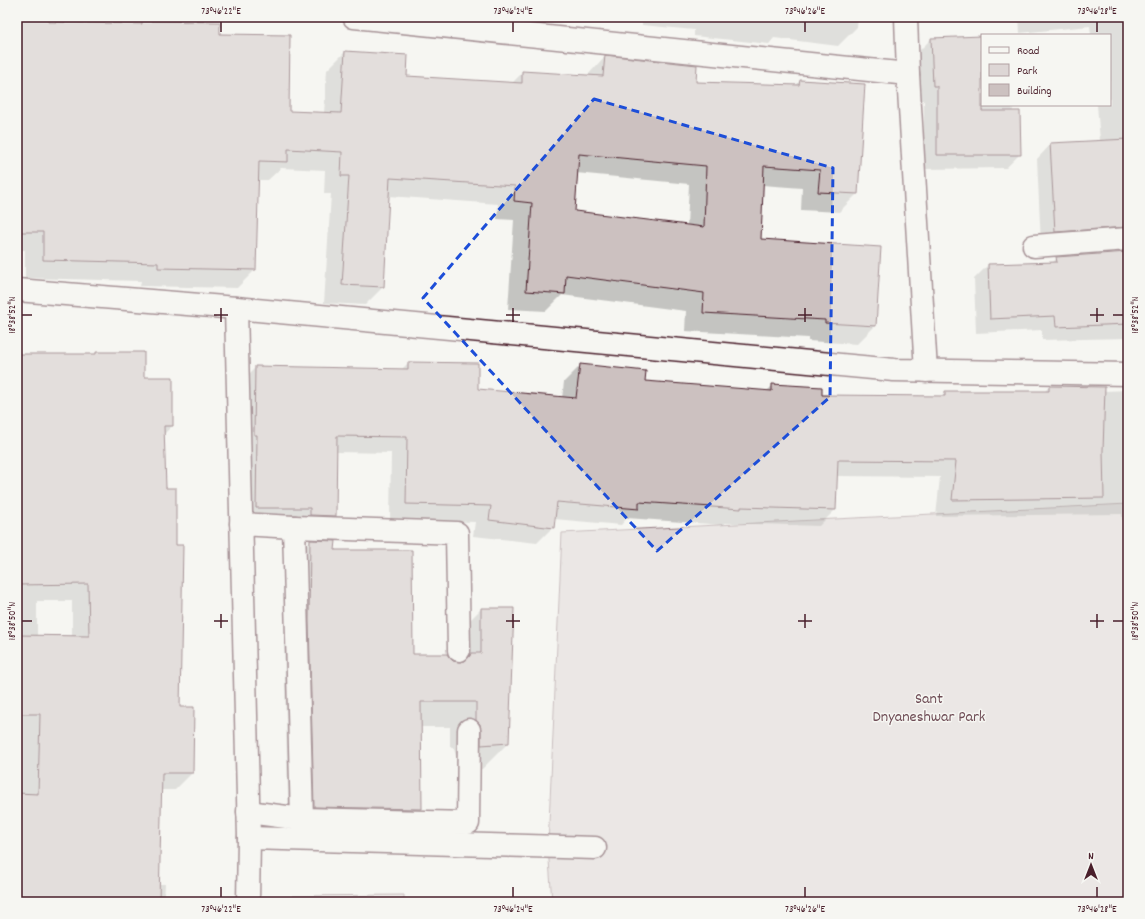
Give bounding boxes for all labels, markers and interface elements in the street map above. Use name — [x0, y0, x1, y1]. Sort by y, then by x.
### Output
text: 73°46'22"E — [201, 5, 241, 19]
text: 73°46'24"E — [493, 5, 533, 19]
text: 73°46'26"E — [785, 5, 825, 19]
text: 73°46'28"E — [1078, 5, 1117, 19]
legend — [981, 34, 1111, 106]
text: Road — [1017, 43, 1039, 60]
text: Park — [1017, 63, 1038, 80]
text: Building — [1017, 83, 1052, 100]
text: 18°38'52"N — [6, 296, 20, 334]
text: 18°38'52"N — [1129, 296, 1143, 334]
text: 18°38'50"N — [6, 602, 20, 640]
text: 18°38'50"N — [1129, 602, 1143, 640]
park label: Sant Dnyaneshwar Park — [873, 688, 985, 729]
north arrow — [1071, 845, 1111, 885]
text: N — [1088, 849, 1094, 865]
text: 73°46'22"E — [201, 903, 241, 917]
text: 73°46'24"E — [493, 903, 533, 917]
text: 73°46'26"E — [785, 903, 825, 917]
text: 73°46'28"E — [1078, 903, 1117, 917]

